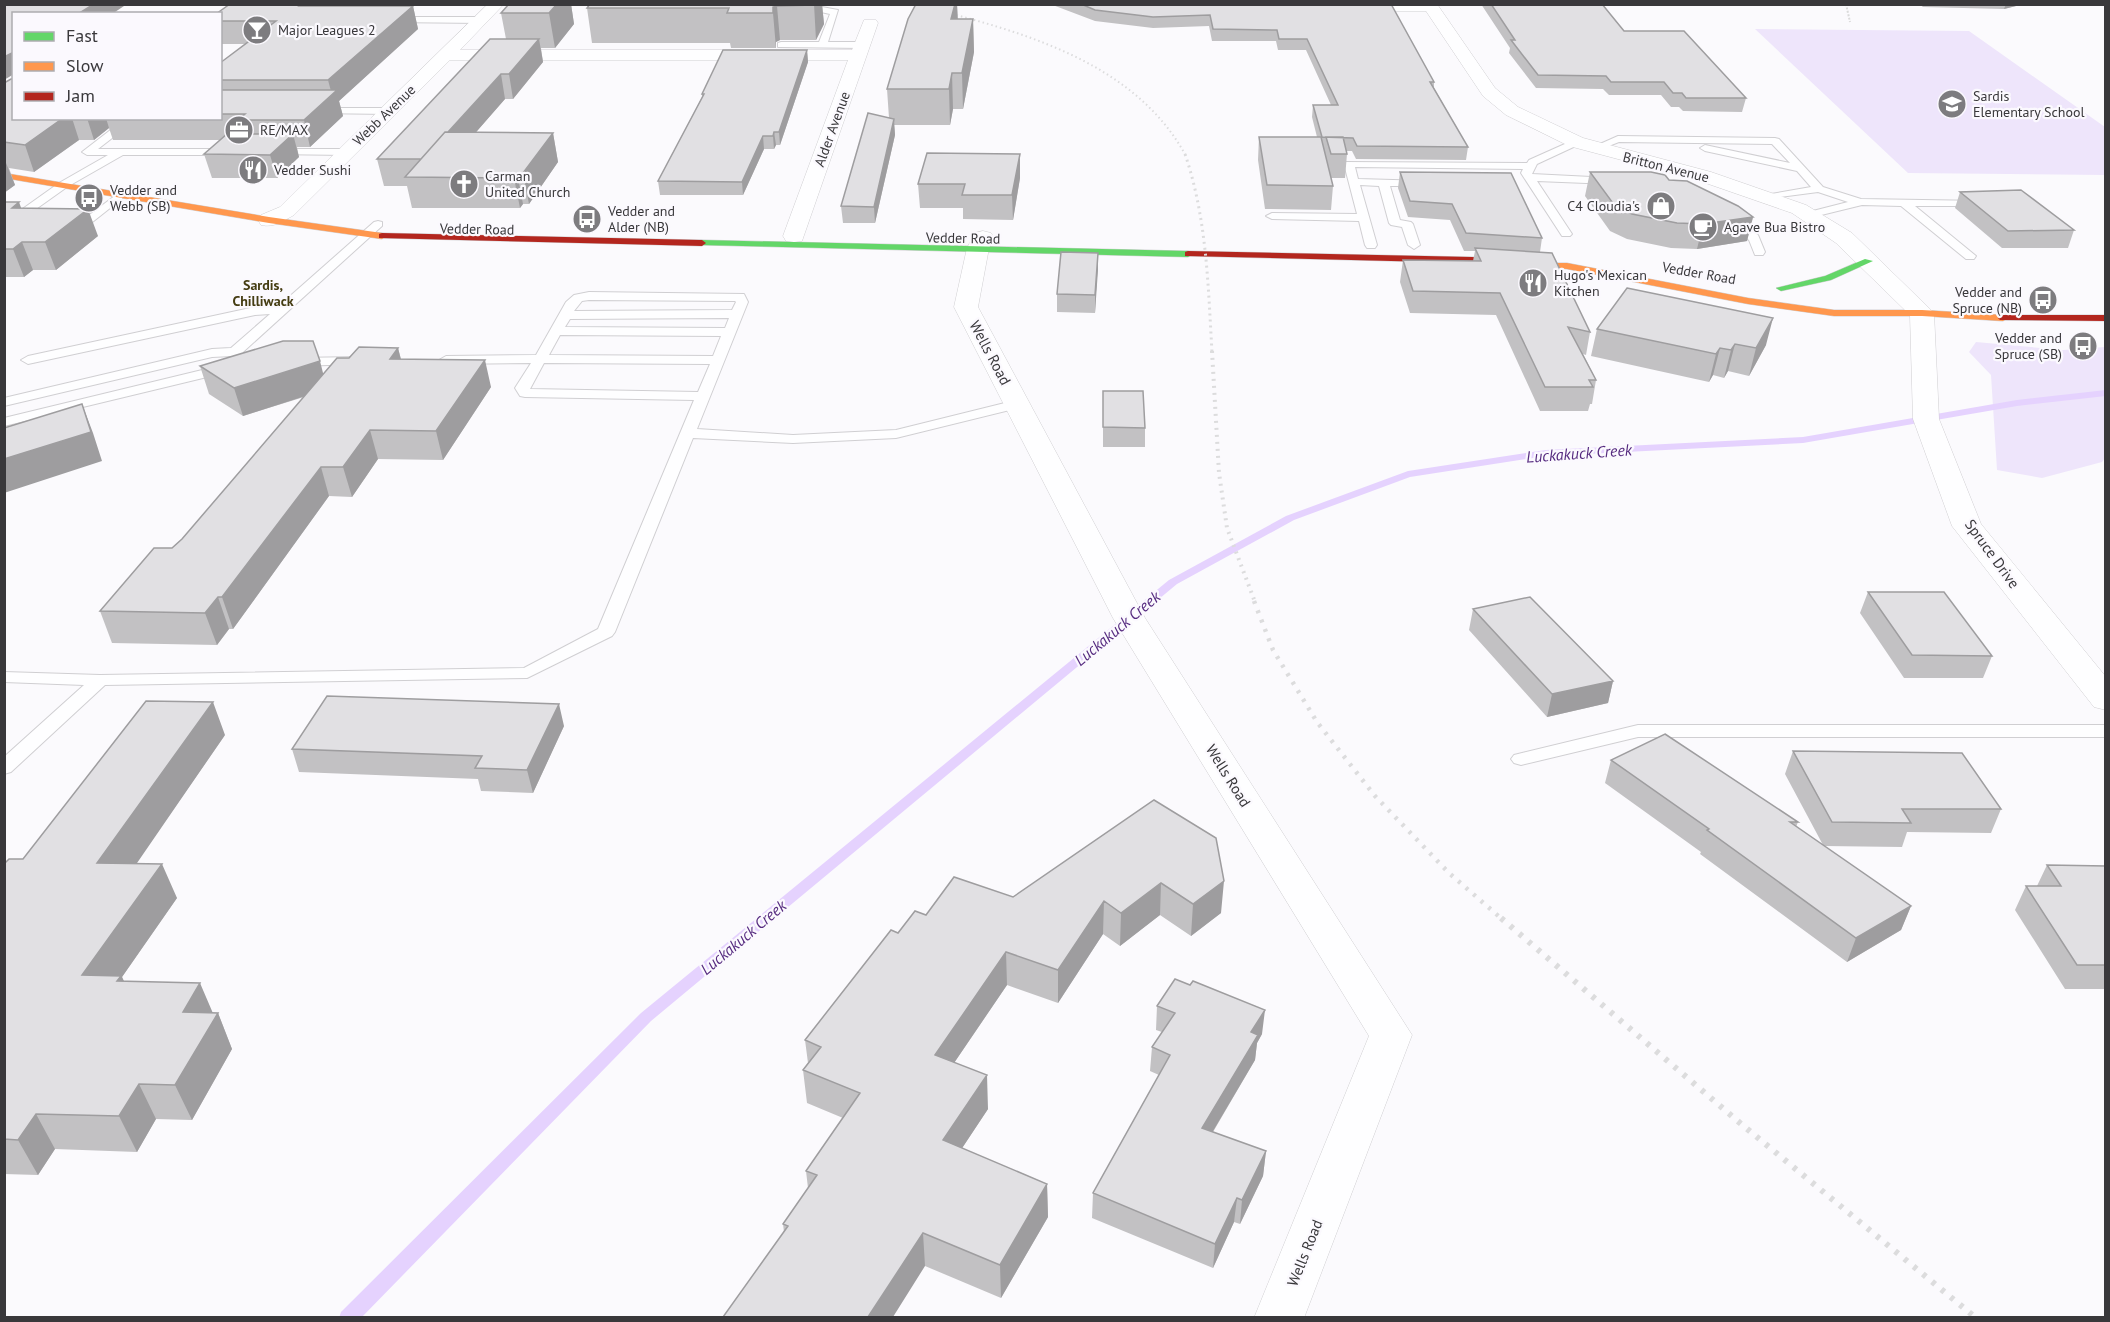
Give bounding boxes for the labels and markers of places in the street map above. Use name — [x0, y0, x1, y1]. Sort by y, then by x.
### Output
bar icon: Major Leagues 2 — [241, 14, 273, 46]
place label: Major Leagues 2 — [278, 21, 376, 39]
place label: Sardis Elementary School — [1973, 87, 2085, 121]
school or university icon: Sardis Elementary School — [1936, 88, 1968, 120]
office icon: RE/MAX — [223, 114, 255, 146]
place label: RE/MAX — [260, 121, 309, 139]
restaurant icon: Vedder Sushi — [237, 154, 269, 186]
place label: Vedder Sushi — [273, 161, 351, 179]
place label: Carman United Church — [485, 167, 570, 201]
church icon: Carman United Church — [448, 168, 480, 200]
place label: Vedder and Webb (SB) — [109, 181, 177, 215]
bus stop icon: Vedder and Webb (SB) — [73, 182, 105, 214]
shop icon: C4 Cloudia's — [1645, 190, 1677, 222]
place label: C4 Cloudia's — [1567, 197, 1640, 215]
place label: Vedder and Alder (NB) — [607, 202, 675, 236]
bus stop icon: Vedder and Alder (NB) — [571, 203, 603, 235]
cafe icon: Agave Bua Bistro — [1687, 211, 1719, 243]
place label: Agave Bua Bistro — [1724, 218, 1825, 236]
place label: Hugo's Mexican Kitchen — [1554, 266, 1647, 300]
restaurant icon: Hugo's Mexican Kitchen — [1517, 267, 1549, 299]
place label: Vedder and Spruce (NB) — [1952, 283, 2022, 317]
bus stop icon: Vedder and Spruce (NB) — [2027, 284, 2059, 316]
place label: Vedder and Spruce (SB) — [1994, 329, 2062, 363]
bus stop icon: Vedder and Spruce (SB) — [2067, 330, 2099, 362]

